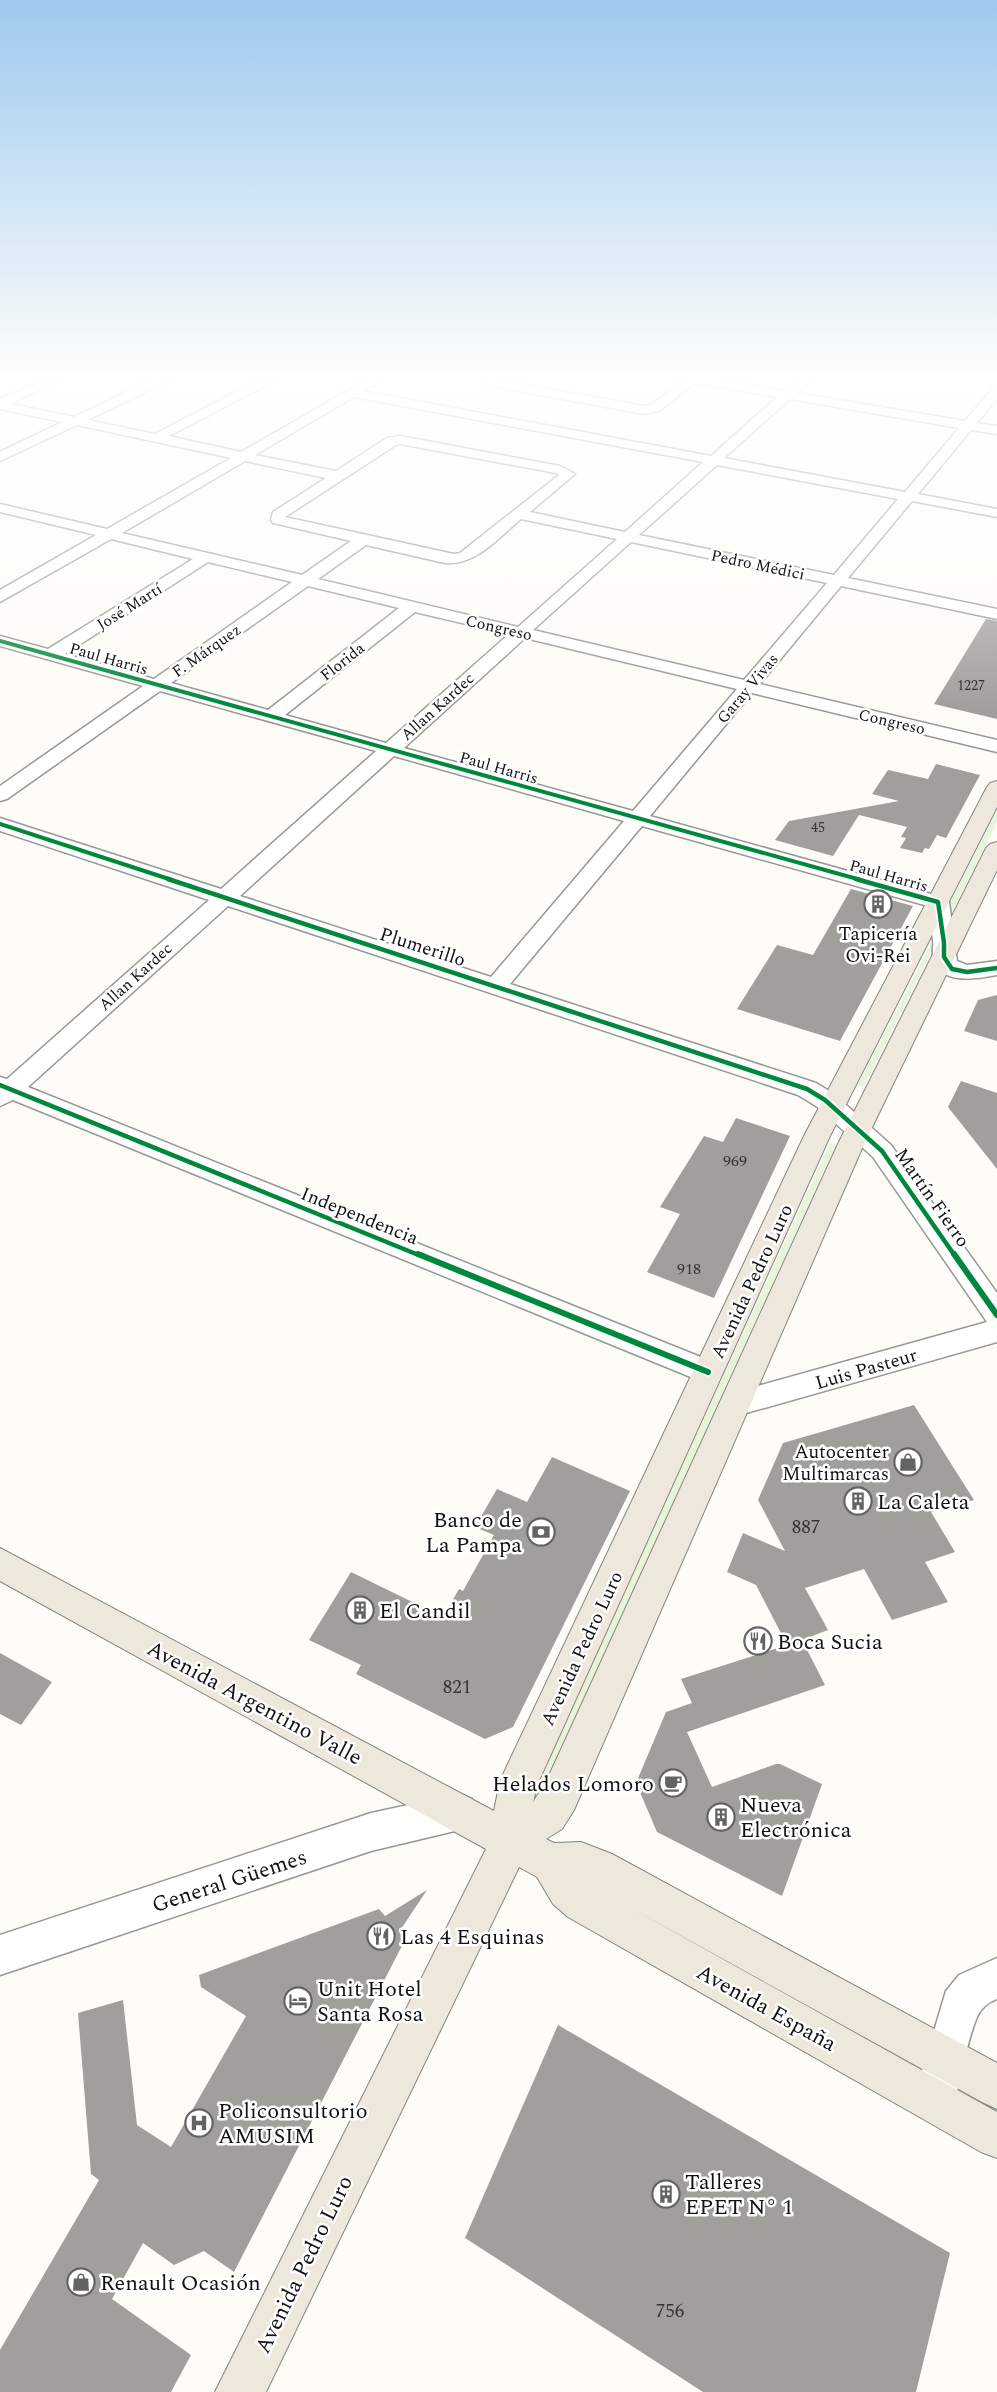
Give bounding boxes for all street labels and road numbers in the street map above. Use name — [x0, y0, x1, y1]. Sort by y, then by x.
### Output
street label: Pedro Médici — [709, 543, 807, 587]
street label: José Martí — [92, 577, 168, 636]
street label: Congreso — [463, 609, 534, 647]
street label: F. Márquez — [167, 618, 246, 683]
street label: Paul Harris — [67, 636, 151, 682]
street label: Florida — [315, 637, 370, 687]
street label: Garay Vivas — [711, 648, 784, 729]
street label: Allan Kardec — [395, 667, 480, 746]
street label: Congreso — [856, 703, 927, 741]
street label: Paul Harris — [457, 745, 541, 791]
street label: Paul Harris — [847, 853, 931, 899]
street label: Plumerillo — [376, 920, 469, 975]
street label: Allan Kardec — [93, 937, 178, 1016]
street label: Martín Fierro — [887, 1142, 977, 1253]
street label: Independencia — [296, 1180, 423, 1253]
street label: Avenida Pedro Luro — [704, 1199, 801, 1364]
street label: Luis Pasteur — [812, 1341, 921, 1398]
street label: Avenida Pedro Luro — [534, 1566, 631, 1731]
street label: Avenida Argentino Valle — [141, 1632, 368, 1774]
street label: General Güemes — [148, 1841, 311, 1922]
street label: Avenida España — [690, 1956, 843, 2061]
street label: Avenida Pedro Luro — [247, 2170, 362, 2359]

